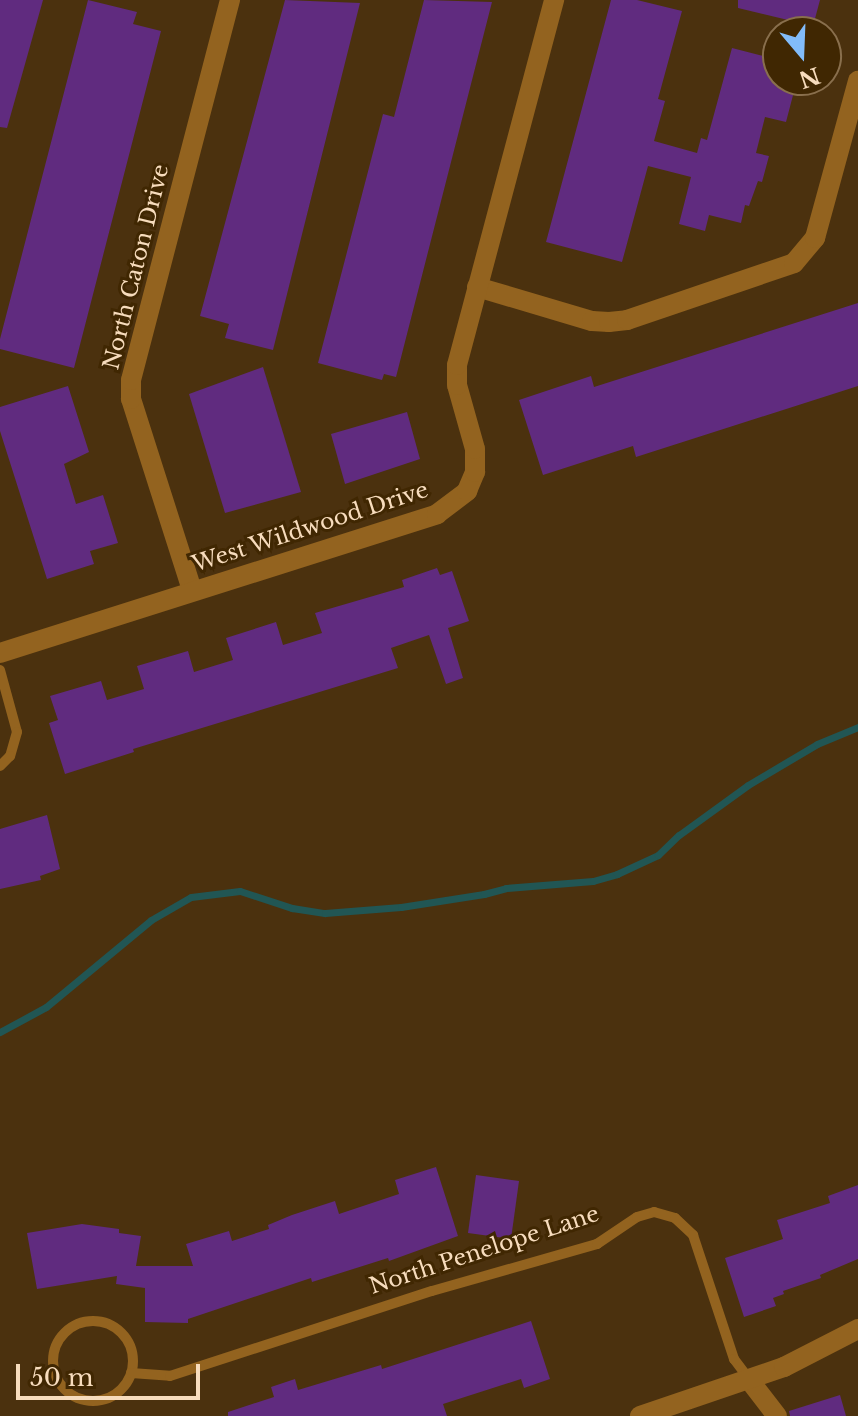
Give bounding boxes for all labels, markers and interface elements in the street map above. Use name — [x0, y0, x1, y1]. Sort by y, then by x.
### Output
north arrow — [762, 16, 842, 96]
text: N — [795, 61, 824, 93]
street label: North Caton Drive — [98, 162, 174, 372]
street label: West Wildwood Drive — [188, 476, 432, 578]
street label: North Penelope Lane — [366, 1200, 602, 1300]
scale bar — [20, 1348, 204, 1398]
text: 50 m — [30, 1363, 93, 1392]

